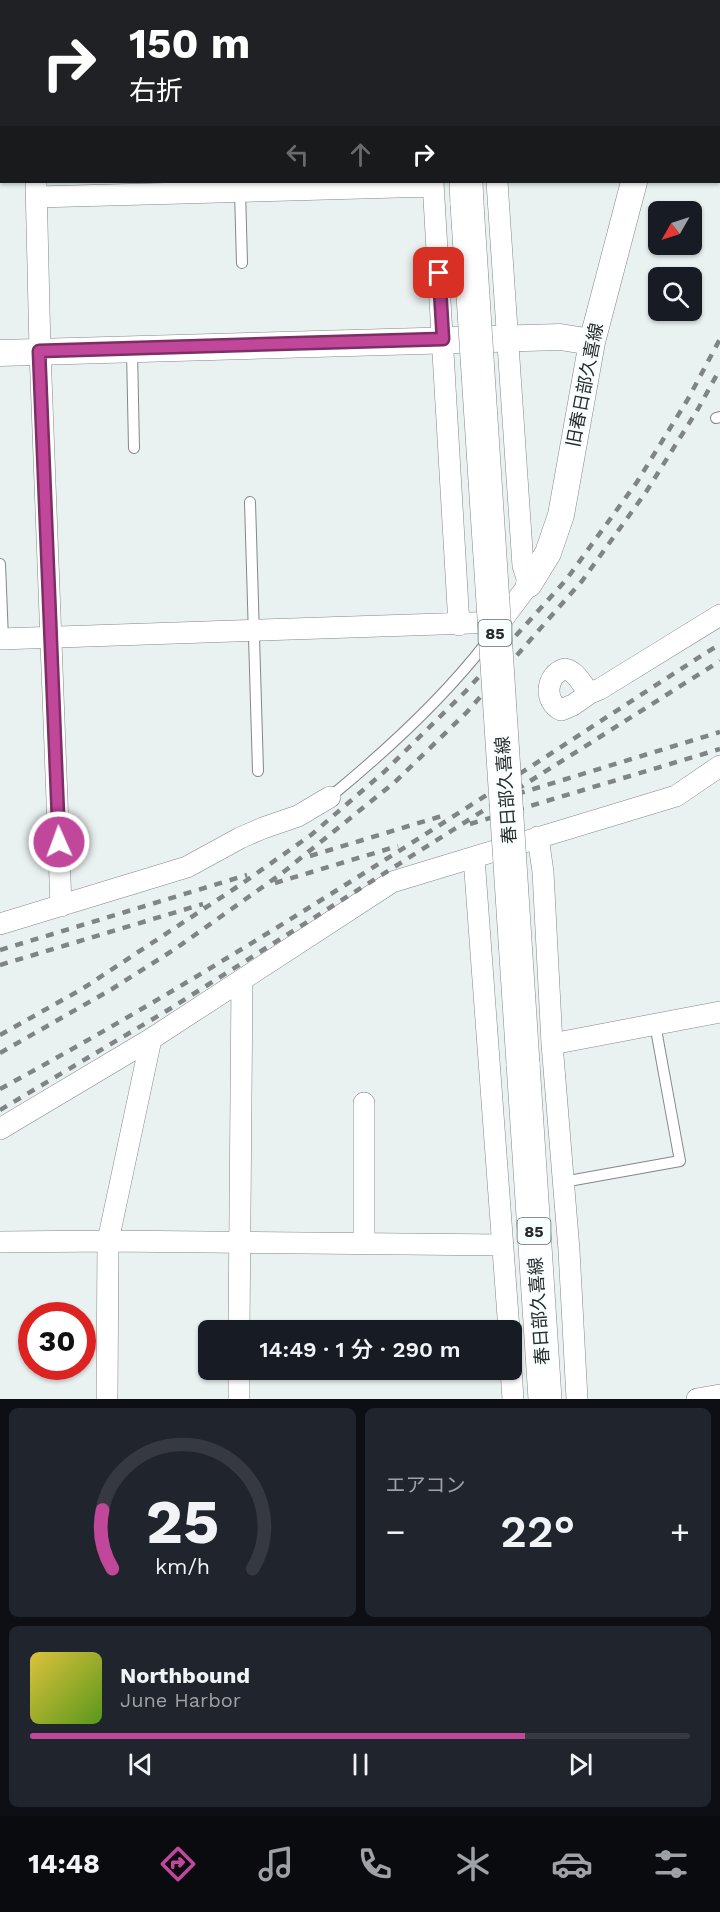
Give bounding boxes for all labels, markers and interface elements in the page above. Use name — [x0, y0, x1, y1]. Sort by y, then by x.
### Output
text: 150 m — [129, 19, 250, 68]
icon: right — [30, 24, 108, 102]
text: 右折 — [129, 75, 183, 107]
icon: left — [281, 138, 314, 171]
icon: ahead — [344, 138, 377, 171]
icon: right — [407, 138, 440, 171]
north arrow — [648, 201, 702, 255]
map controls — [648, 201, 702, 321]
pin — [413, 247, 464, 298]
icon: arrive — [422, 256, 455, 289]
button: search — [648, 267, 702, 321]
street label: 旧春日部久喜線 — [562, 321, 607, 449]
road number: 85 — [478, 620, 512, 646]
street label: 春日部久喜線 — [491, 735, 520, 845]
position arrow — [27, 810, 91, 874]
road number: 85 — [518, 1218, 550, 1244]
street label: 春日部久喜線 — [524, 1256, 553, 1366]
speed limit sign: 30 — [18, 1302, 96, 1380]
text: 14:49 · 1 分 · 290 m — [259, 1337, 461, 1362]
text: エアコン — [386, 1473, 466, 1497]
text: 25 — [145, 1485, 219, 1558]
text: 22° — [500, 1505, 575, 1558]
text: − — [386, 1512, 405, 1551]
text: + — [670, 1512, 690, 1551]
text: km/h — [155, 1555, 210, 1580]
text: Northbound — [120, 1663, 250, 1688]
text: June Harbor — [120, 1688, 241, 1712]
icon: previous — [124, 1748, 157, 1781]
icon: pause — [344, 1748, 377, 1781]
icon: next — [564, 1748, 597, 1781]
icon: directions — [157, 1843, 199, 1885]
icon: music — [255, 1843, 297, 1885]
icon: phone — [354, 1843, 396, 1885]
icon: climate — [452, 1843, 494, 1885]
icon: car — [551, 1843, 593, 1885]
icon: filters — [650, 1843, 692, 1885]
text: 14:48 — [28, 1848, 100, 1880]

